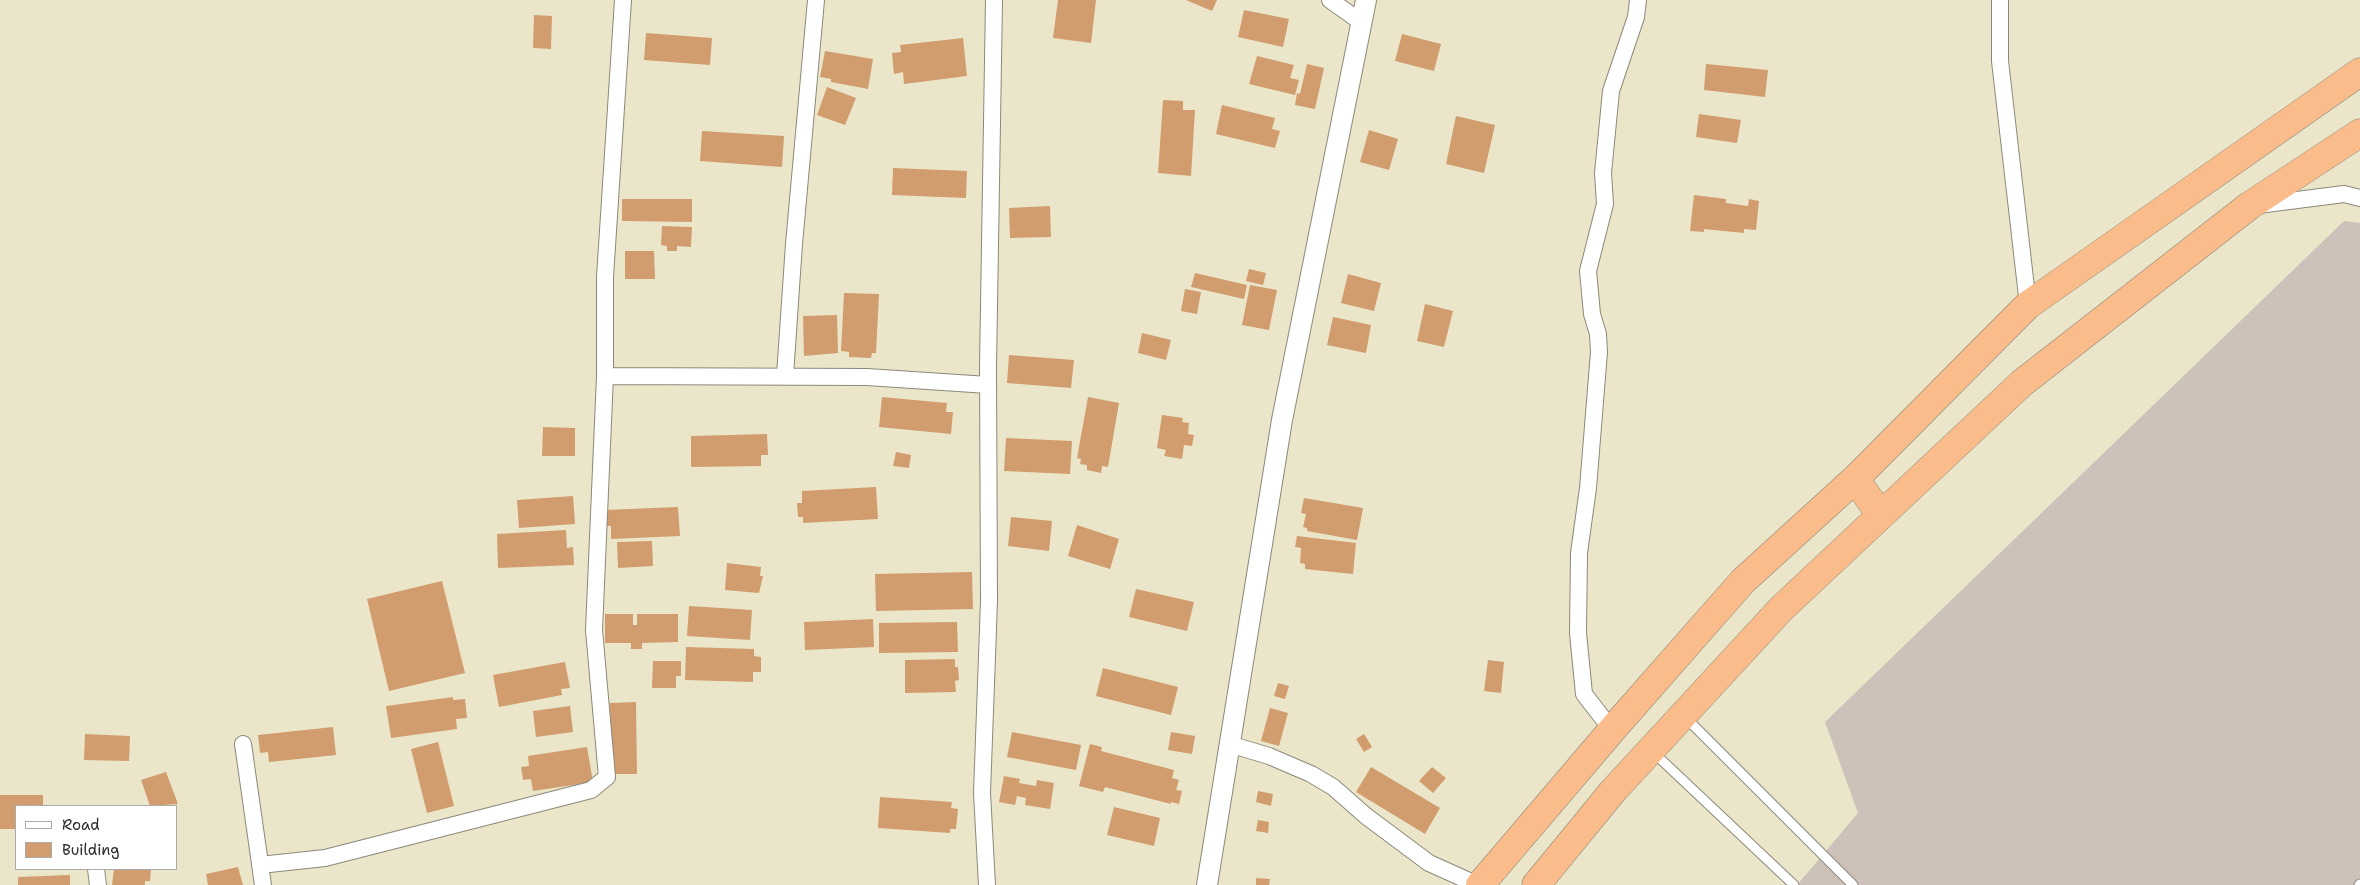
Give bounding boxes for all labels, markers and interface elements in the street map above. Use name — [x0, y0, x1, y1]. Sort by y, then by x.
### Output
legend — [15, 805, 178, 870]
text: Road — [62, 815, 100, 835]
text: Building — [62, 840, 119, 860]

